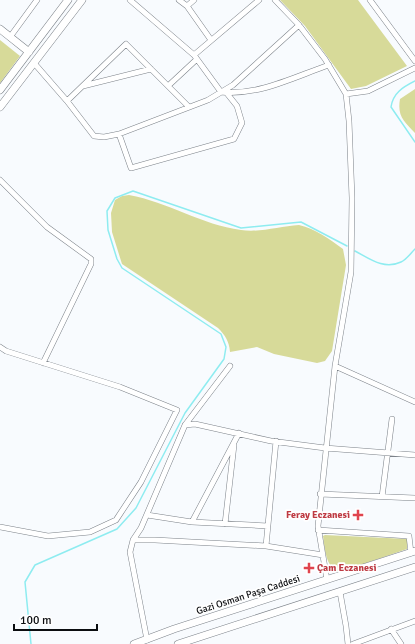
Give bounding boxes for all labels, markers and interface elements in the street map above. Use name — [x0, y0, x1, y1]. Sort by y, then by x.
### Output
place label: Feray Eczanesi — [286, 509, 350, 521]
marker: Feray Eczanesi — [353, 510, 363, 520]
place label: Çam Eczanesi — [317, 562, 376, 574]
marker: Çam Eczanesi — [304, 563, 314, 573]
street label: Gazi Osman Paşa Caddesi — [195, 573, 301, 617]
scale bar — [14, 606, 97, 632]
text: 100 m — [20, 613, 52, 628]

